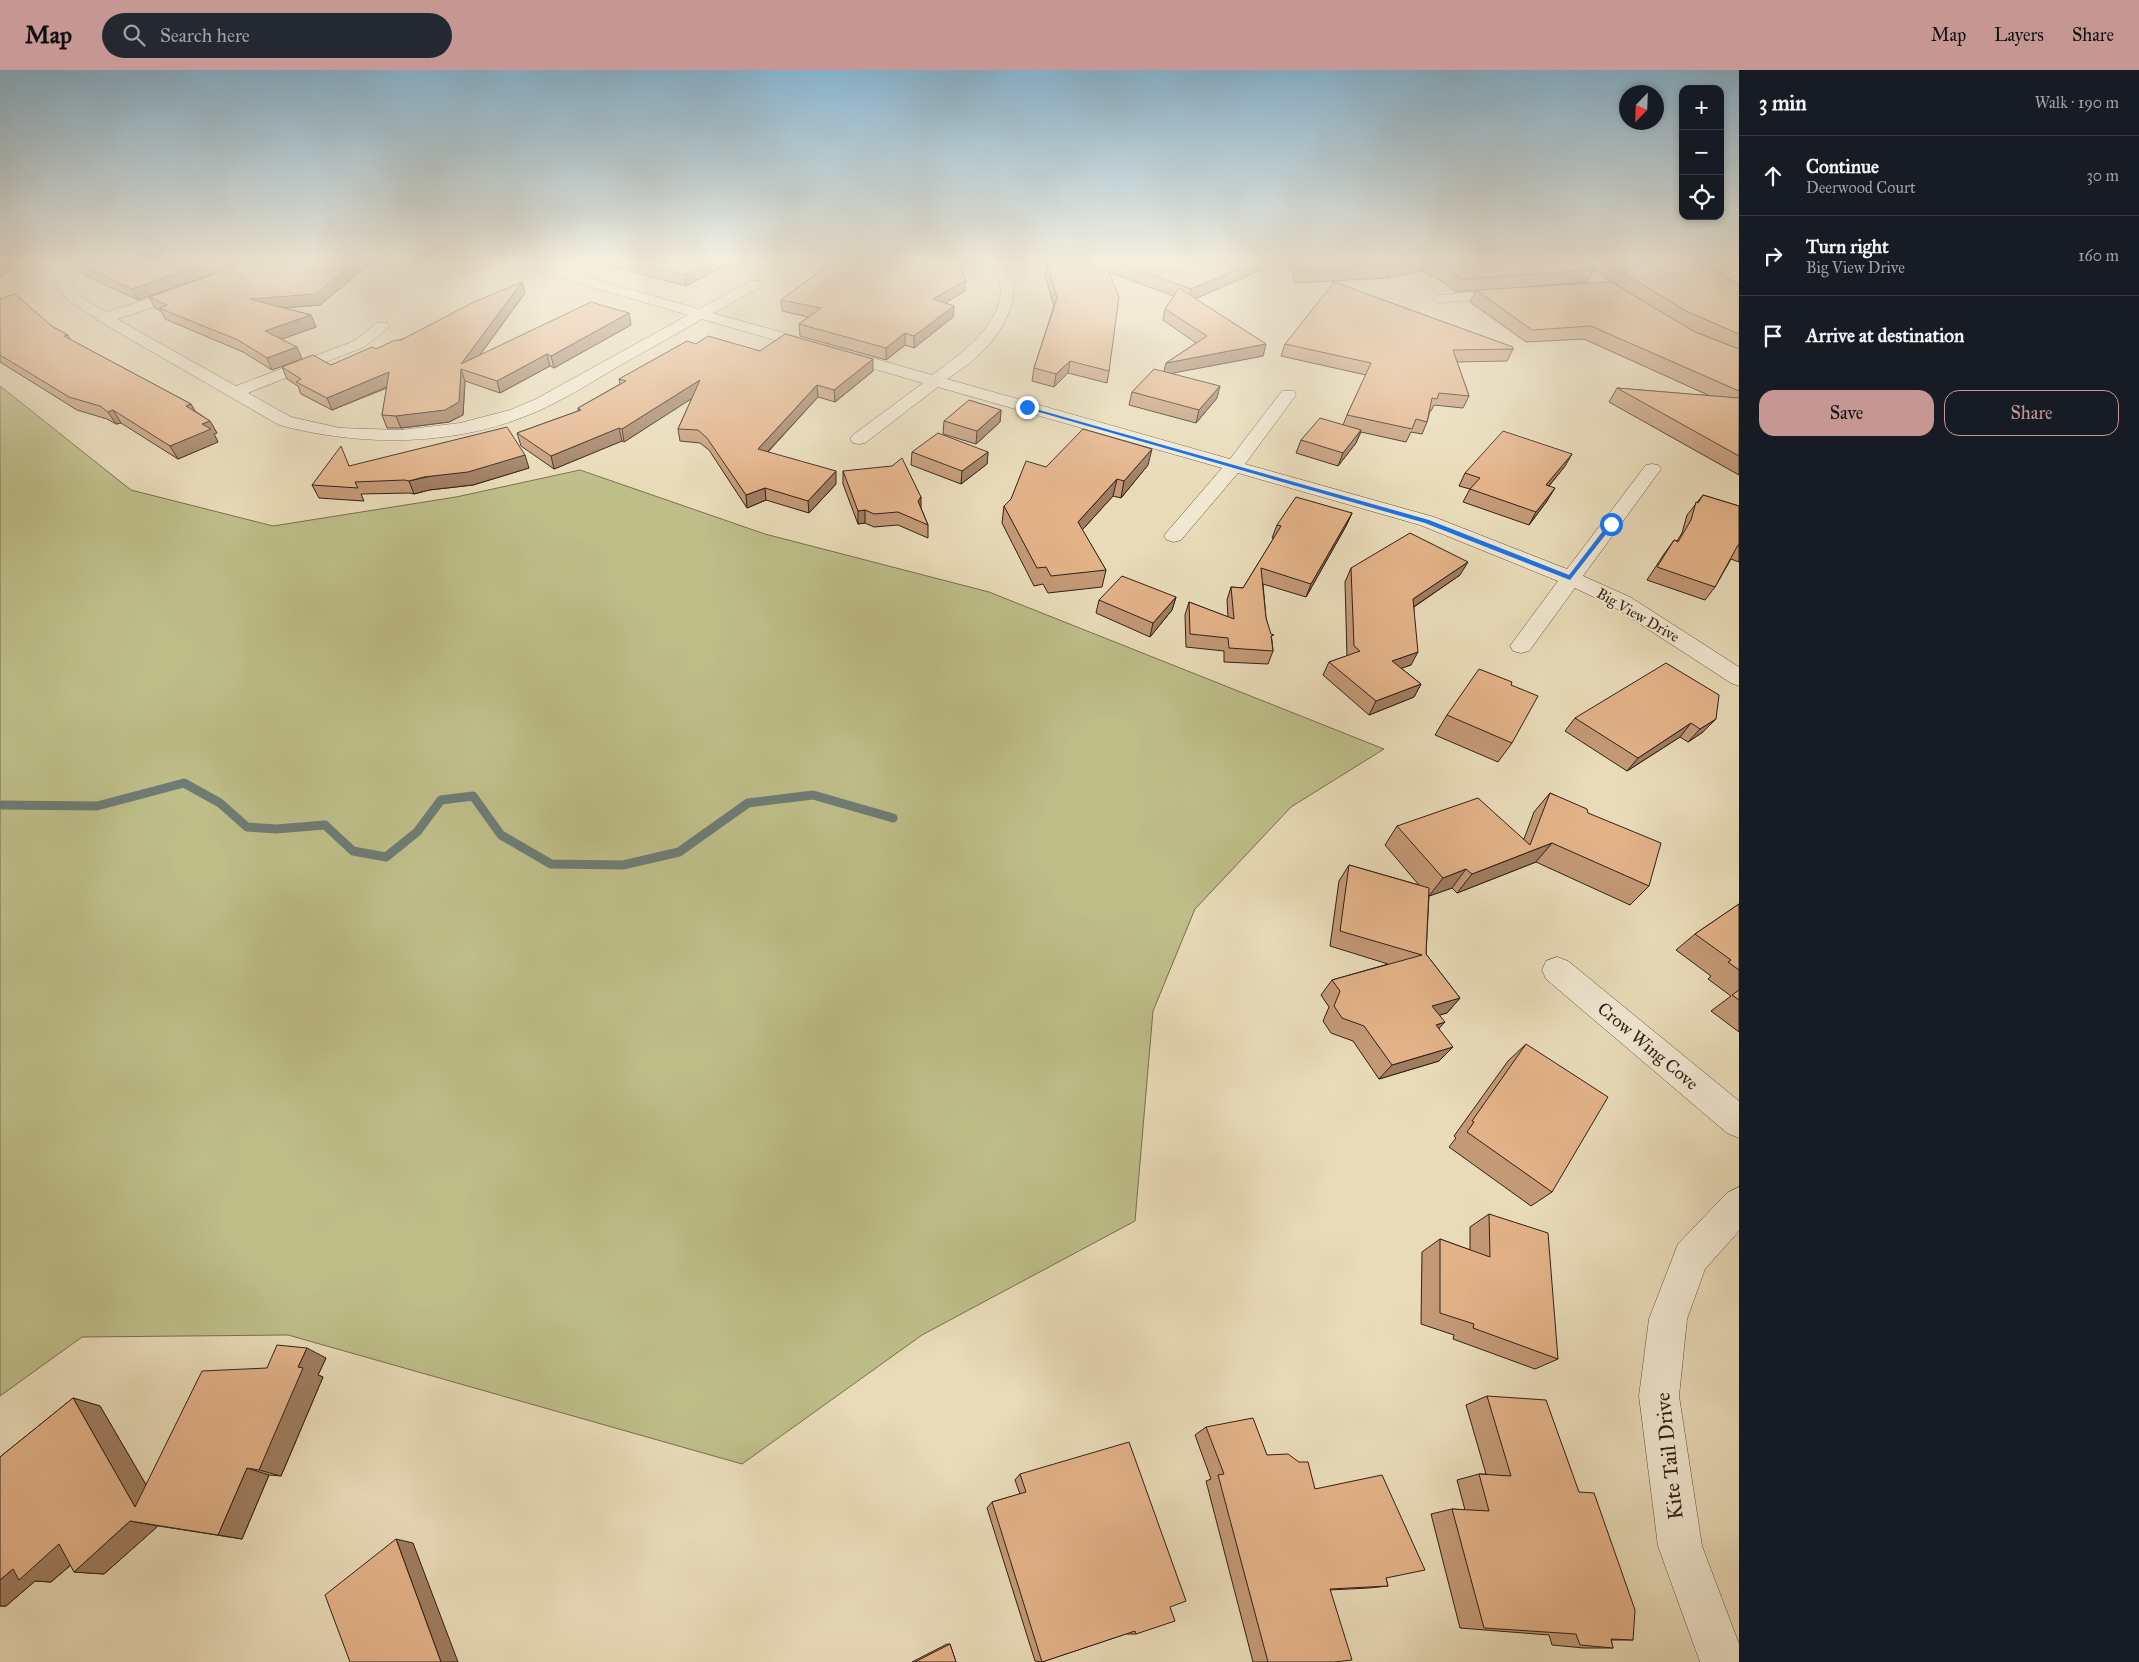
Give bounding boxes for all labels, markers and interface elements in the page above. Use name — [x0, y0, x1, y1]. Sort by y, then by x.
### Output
search box — [102, 13, 452, 58]
text: Map — [25, 20, 72, 50]
icon: search — [120, 21, 148, 49]
text: Search here — [160, 24, 250, 47]
text: Map — [1931, 24, 1966, 46]
text: Layers — [1994, 24, 2044, 46]
text: Share — [2072, 24, 2114, 46]
north arrow — [1619, 85, 1664, 130]
map controls — [1679, 85, 1724, 220]
button: + — [1679, 85, 1724, 130]
text: 3 min — [1759, 90, 1807, 116]
text: Walk · 190 m — [2035, 93, 2119, 112]
button: − — [1679, 130, 1724, 175]
text: Continue — [1806, 155, 1879, 178]
icon: ahead — [1759, 162, 1787, 190]
text: 30 m — [2086, 166, 2119, 185]
button: locate — [1679, 175, 1724, 220]
text: Deerwood Court — [1806, 178, 1916, 197]
text: Turn right — [1806, 235, 1889, 258]
icon: right — [1759, 242, 1787, 270]
text: 160 m — [2078, 246, 2119, 265]
text: Big View Drive — [1806, 258, 1905, 277]
icon: arrive — [1759, 322, 1787, 350]
text: Arrive at destination — [1806, 324, 1964, 347]
button: Save — [1759, 390, 1934, 436]
button: Share — [1944, 390, 2119, 436]
route end — [1016, 396, 1039, 419]
route start — [1600, 513, 1623, 536]
street label: Big View Drive — [1593, 584, 1683, 646]
street label: Crow Wing Cove — [1592, 997, 1703, 1095]
street label: Kite Tail Drive — [1649, 1391, 1689, 1521]

